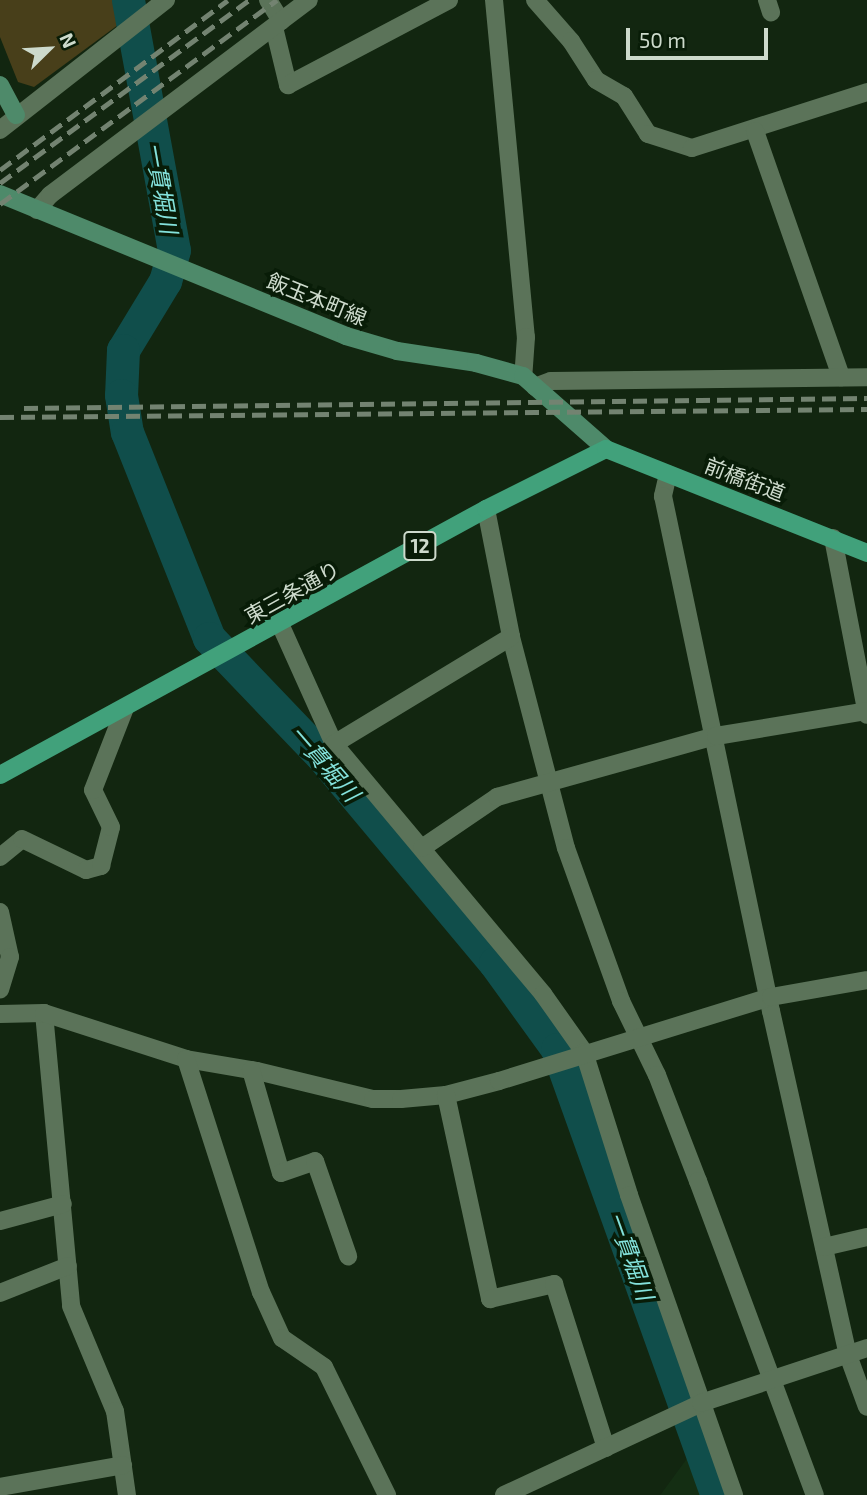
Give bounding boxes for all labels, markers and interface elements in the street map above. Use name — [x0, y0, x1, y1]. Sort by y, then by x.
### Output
north arrow — [14, 14, 84, 84]
scale bar — [629, 14, 771, 58]
text: 50 m — [639, 27, 686, 52]
text: N — [55, 29, 82, 51]
water label: 一貫堀川 — [140, 140, 184, 236]
street label: 飯玉本町線 — [264, 268, 370, 330]
street label: 前橋街道 — [701, 452, 789, 506]
road number: 12 — [402, 530, 438, 562]
street label: 東三条通り — [240, 556, 344, 628]
water label: 一貫堀川 — [284, 719, 366, 807]
water label: 一貫堀川 — [602, 1208, 660, 1304]

